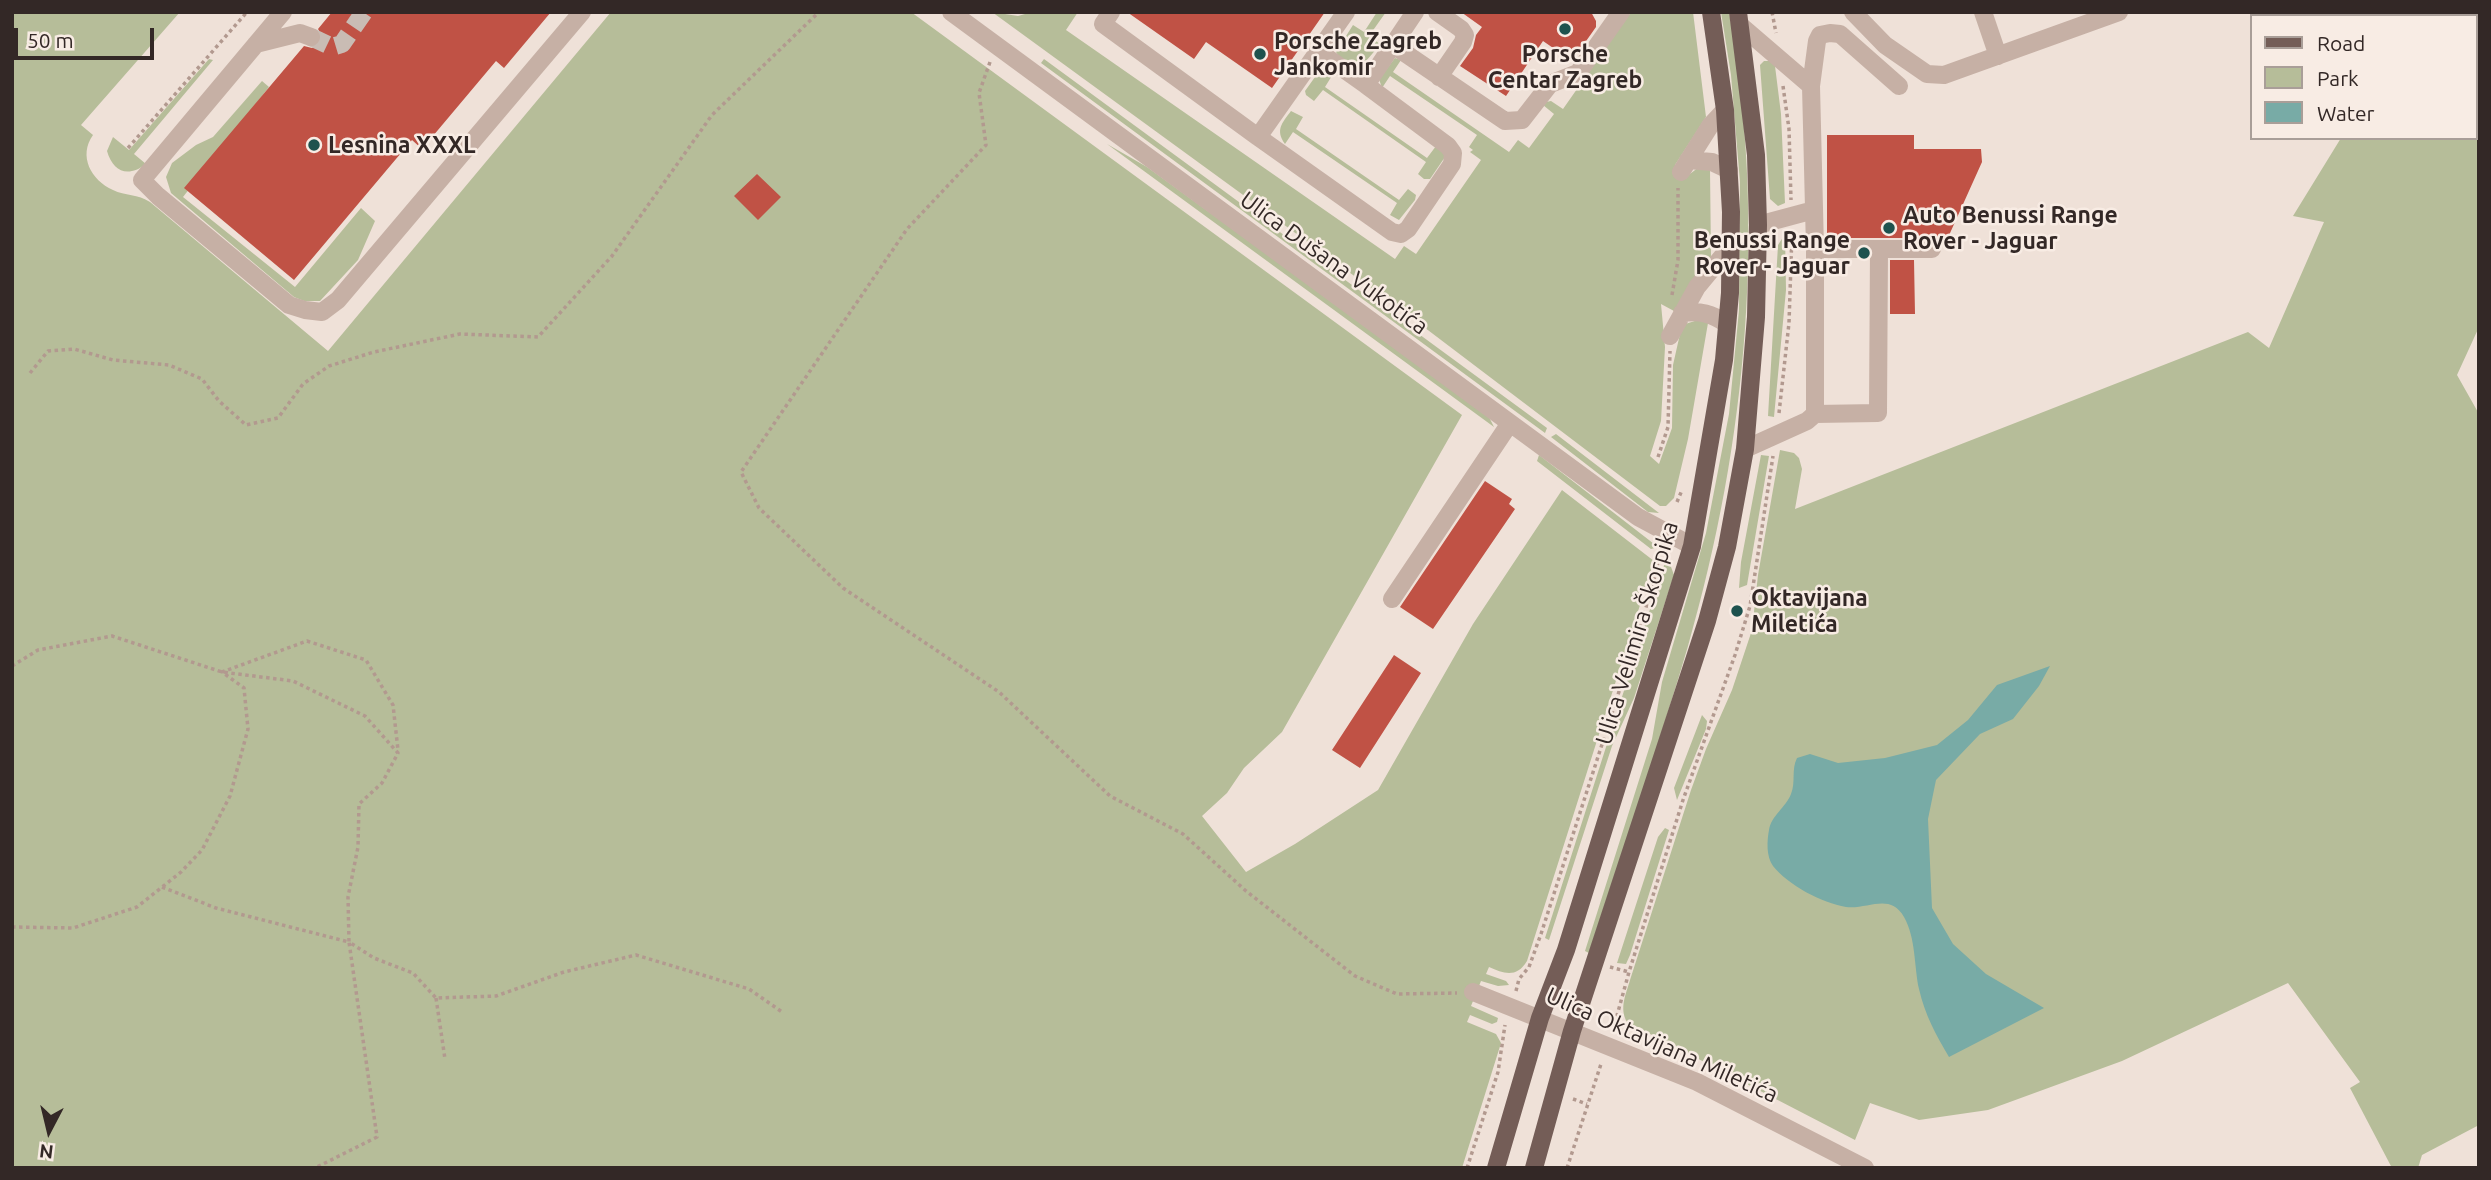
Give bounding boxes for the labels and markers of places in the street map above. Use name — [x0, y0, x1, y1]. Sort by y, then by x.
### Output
marker: Porsche Centar Zagreb — [1557, 21, 1573, 37]
place label: Porsche Zagreb Jankomir — [1274, 27, 1442, 81]
place label: Porsche Centar Zagreb — [1488, 40, 1642, 94]
marker: Porsche Zagreb Jankomir — [1252, 46, 1268, 62]
place label: Lesnina XXXL — [328, 131, 476, 159]
marker: Lesnina XXXL — [306, 137, 322, 153]
place label: Auto Benussi Range Rover - Jaguar — [1903, 201, 2118, 255]
marker: Auto Benussi Range Rover - Jaguar — [1881, 220, 1897, 236]
place label: Benussi Range Rover - Jaguar — [1694, 226, 1850, 280]
marker: Benussi Range Rover - Jaguar — [1856, 245, 1872, 261]
place label: Oktavijana Miletića — [1751, 584, 1868, 638]
marker: Oktavijana Miletića — [1729, 603, 1745, 619]

